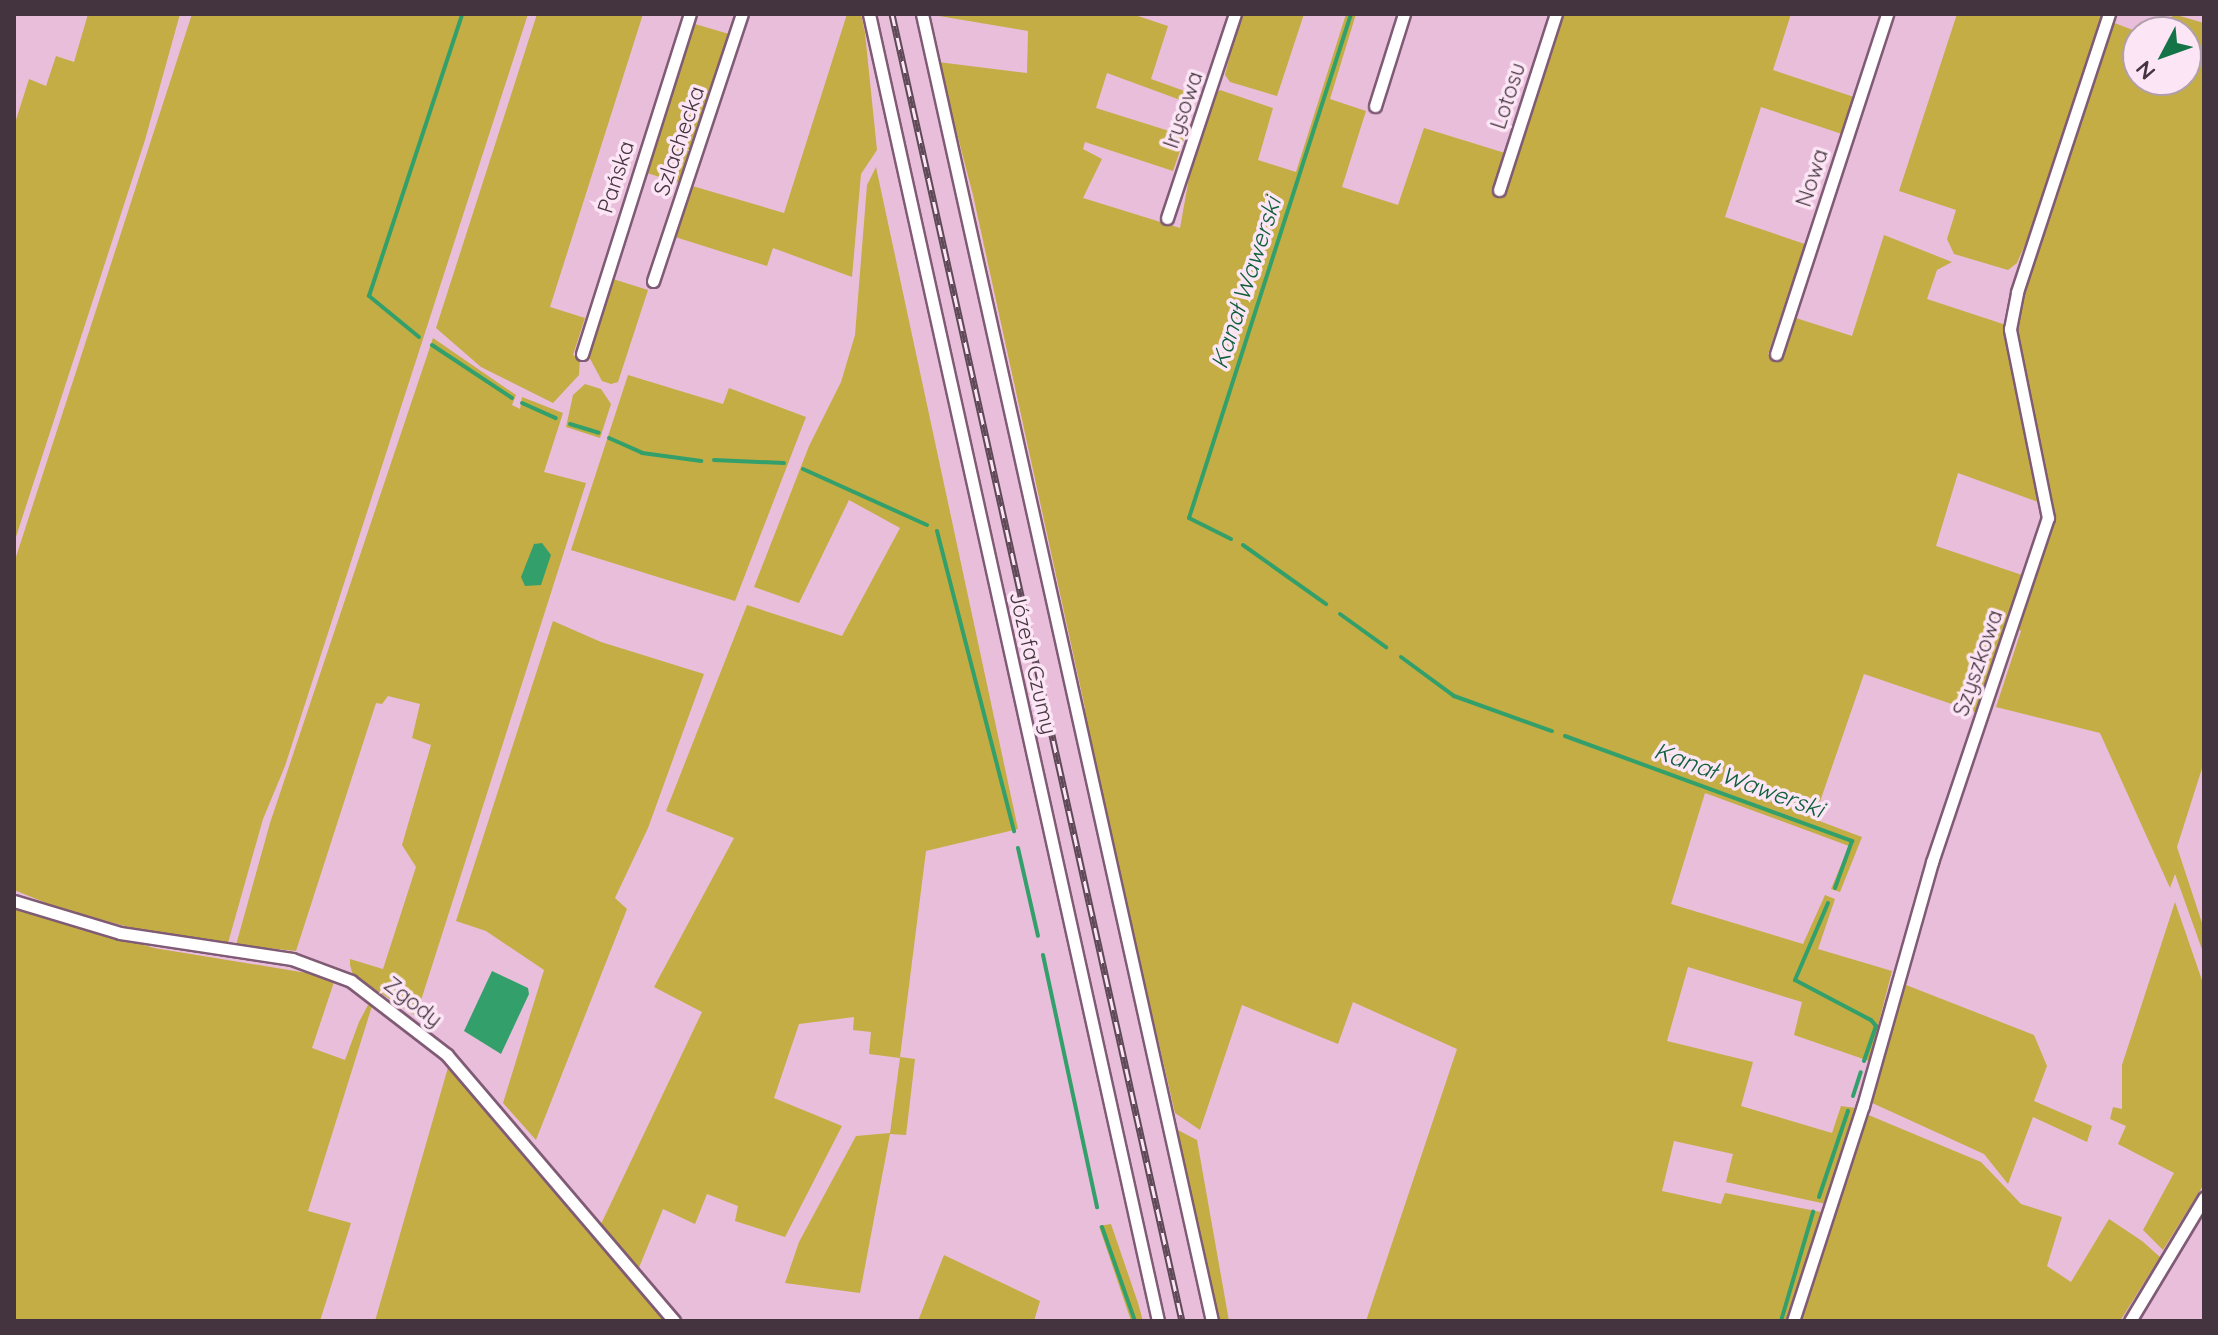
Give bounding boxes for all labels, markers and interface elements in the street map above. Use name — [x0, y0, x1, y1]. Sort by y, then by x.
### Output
north arrow — [2122, 16, 2202, 96]
text: N — [2130, 55, 2161, 86]
street label: Lotosu — [1485, 59, 1531, 133]
street label: Irysowa — [1158, 68, 1208, 152]
street label: Szlachecka — [648, 83, 710, 199]
street label: Pańska — [592, 138, 640, 216]
street label: Nowa — [1790, 146, 1834, 210]
water label: Kanał Wawerski — [1205, 194, 1287, 372]
street label: Józefa Czumy — [1004, 589, 1062, 737]
street label: Szyszkowa — [1948, 606, 2008, 720]
water label: Kanał Wawerski — [1650, 736, 1828, 824]
street label: Zgody — [379, 971, 447, 1033]

